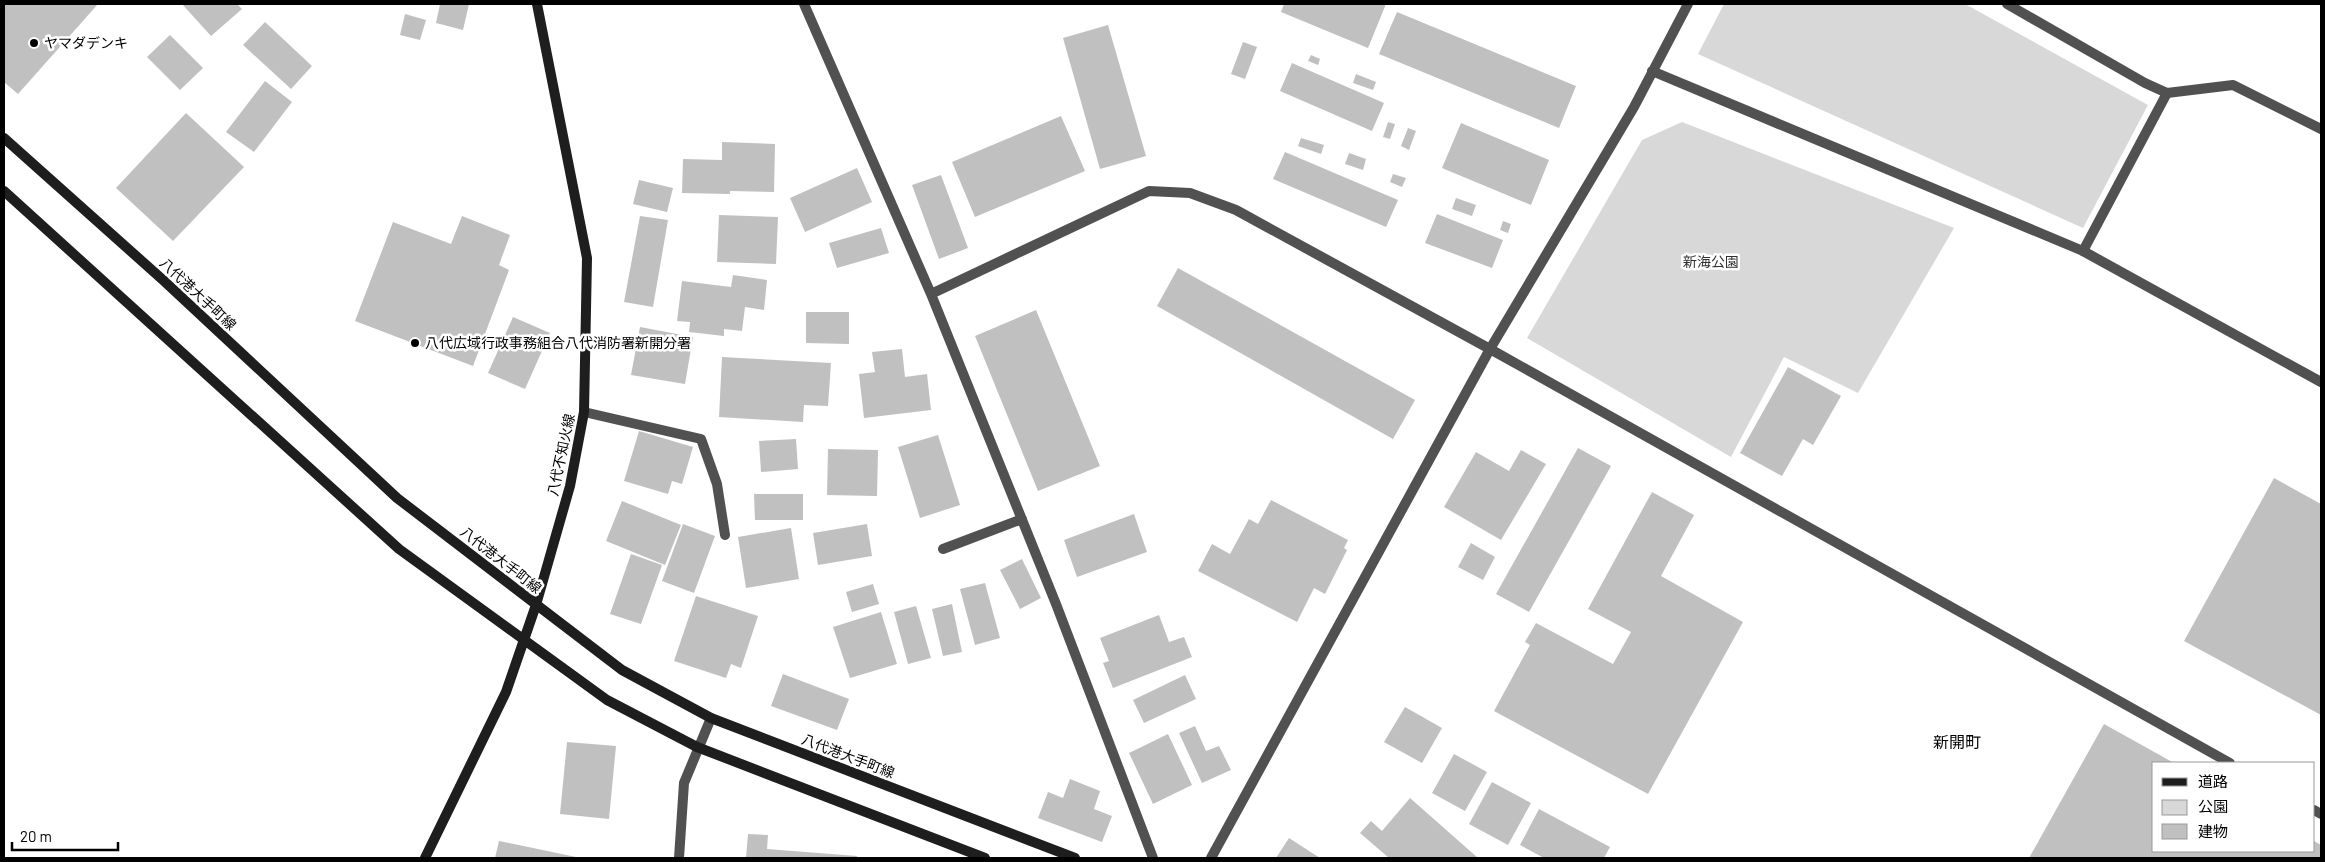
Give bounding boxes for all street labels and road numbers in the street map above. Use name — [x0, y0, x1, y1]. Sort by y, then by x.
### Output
street label: 八代港大手町線 — [157, 254, 240, 333]
street label: 八代不知火線 — [543, 412, 578, 498]
street label: 八代港大手町線 — [457, 523, 545, 596]
street label: 八代港大手町線 — [799, 730, 897, 781]

